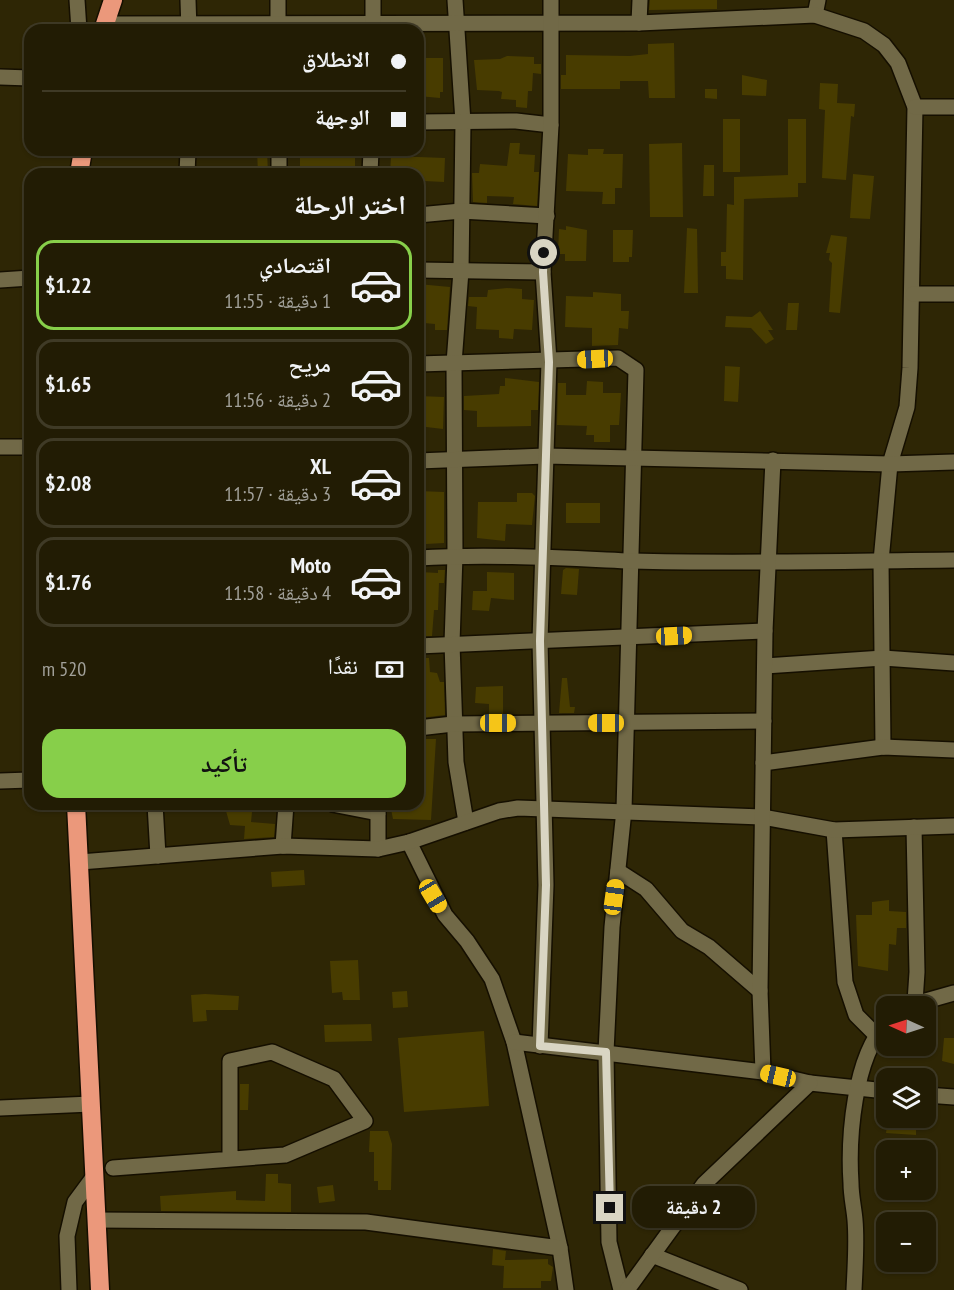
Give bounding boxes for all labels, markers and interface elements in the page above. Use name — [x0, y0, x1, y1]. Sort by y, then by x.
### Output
text: الانطلاق — [302, 45, 370, 73]
text: الوجهة — [315, 103, 370, 131]
text: اختر الرحلة — [294, 187, 406, 221]
route start — [530, 239, 557, 266]
text: اقتصادي — [259, 251, 331, 279]
icon: car — [349, 258, 403, 312]
text: $1.22 — [45, 271, 92, 299]
text: 1 دقيقة · 11:55 — [224, 288, 331, 314]
car — [577, 349, 613, 369]
text: مريح — [288, 350, 331, 378]
icon: car — [349, 357, 403, 411]
text: $1.65 — [45, 370, 92, 398]
text: 2 دقيقة · 11:56 — [224, 387, 331, 413]
text: XL — [310, 452, 331, 480]
icon: car — [349, 456, 403, 510]
text: $2.08 — [45, 469, 92, 497]
text: 3 دقيقة · 11:57 — [224, 481, 331, 507]
text: Moto — [290, 551, 331, 579]
icon: car — [349, 555, 403, 609]
text: $1.76 — [45, 568, 92, 596]
text: 4 دقيقة · 11:58 — [224, 580, 331, 606]
car — [656, 626, 692, 646]
text: نقدًا — [328, 652, 358, 680]
icon: cash — [373, 653, 406, 686]
text: 520 m — [42, 656, 86, 682]
car — [480, 714, 516, 732]
car — [588, 714, 624, 732]
button: تأكيد — [42, 729, 406, 798]
car — [416, 876, 450, 916]
car — [603, 878, 625, 916]
north arrow — [876, 996, 936, 1056]
map controls — [876, 996, 936, 1272]
car — [758, 1063, 798, 1089]
button: layers — [876, 1068, 936, 1128]
button: + — [876, 1140, 936, 1200]
callout: 2 دقيقة — [631, 1187, 754, 1229]
route end — [596, 1194, 623, 1221]
text: 2 دقيقة — [666, 1194, 721, 1220]
button: − — [876, 1212, 936, 1272]

